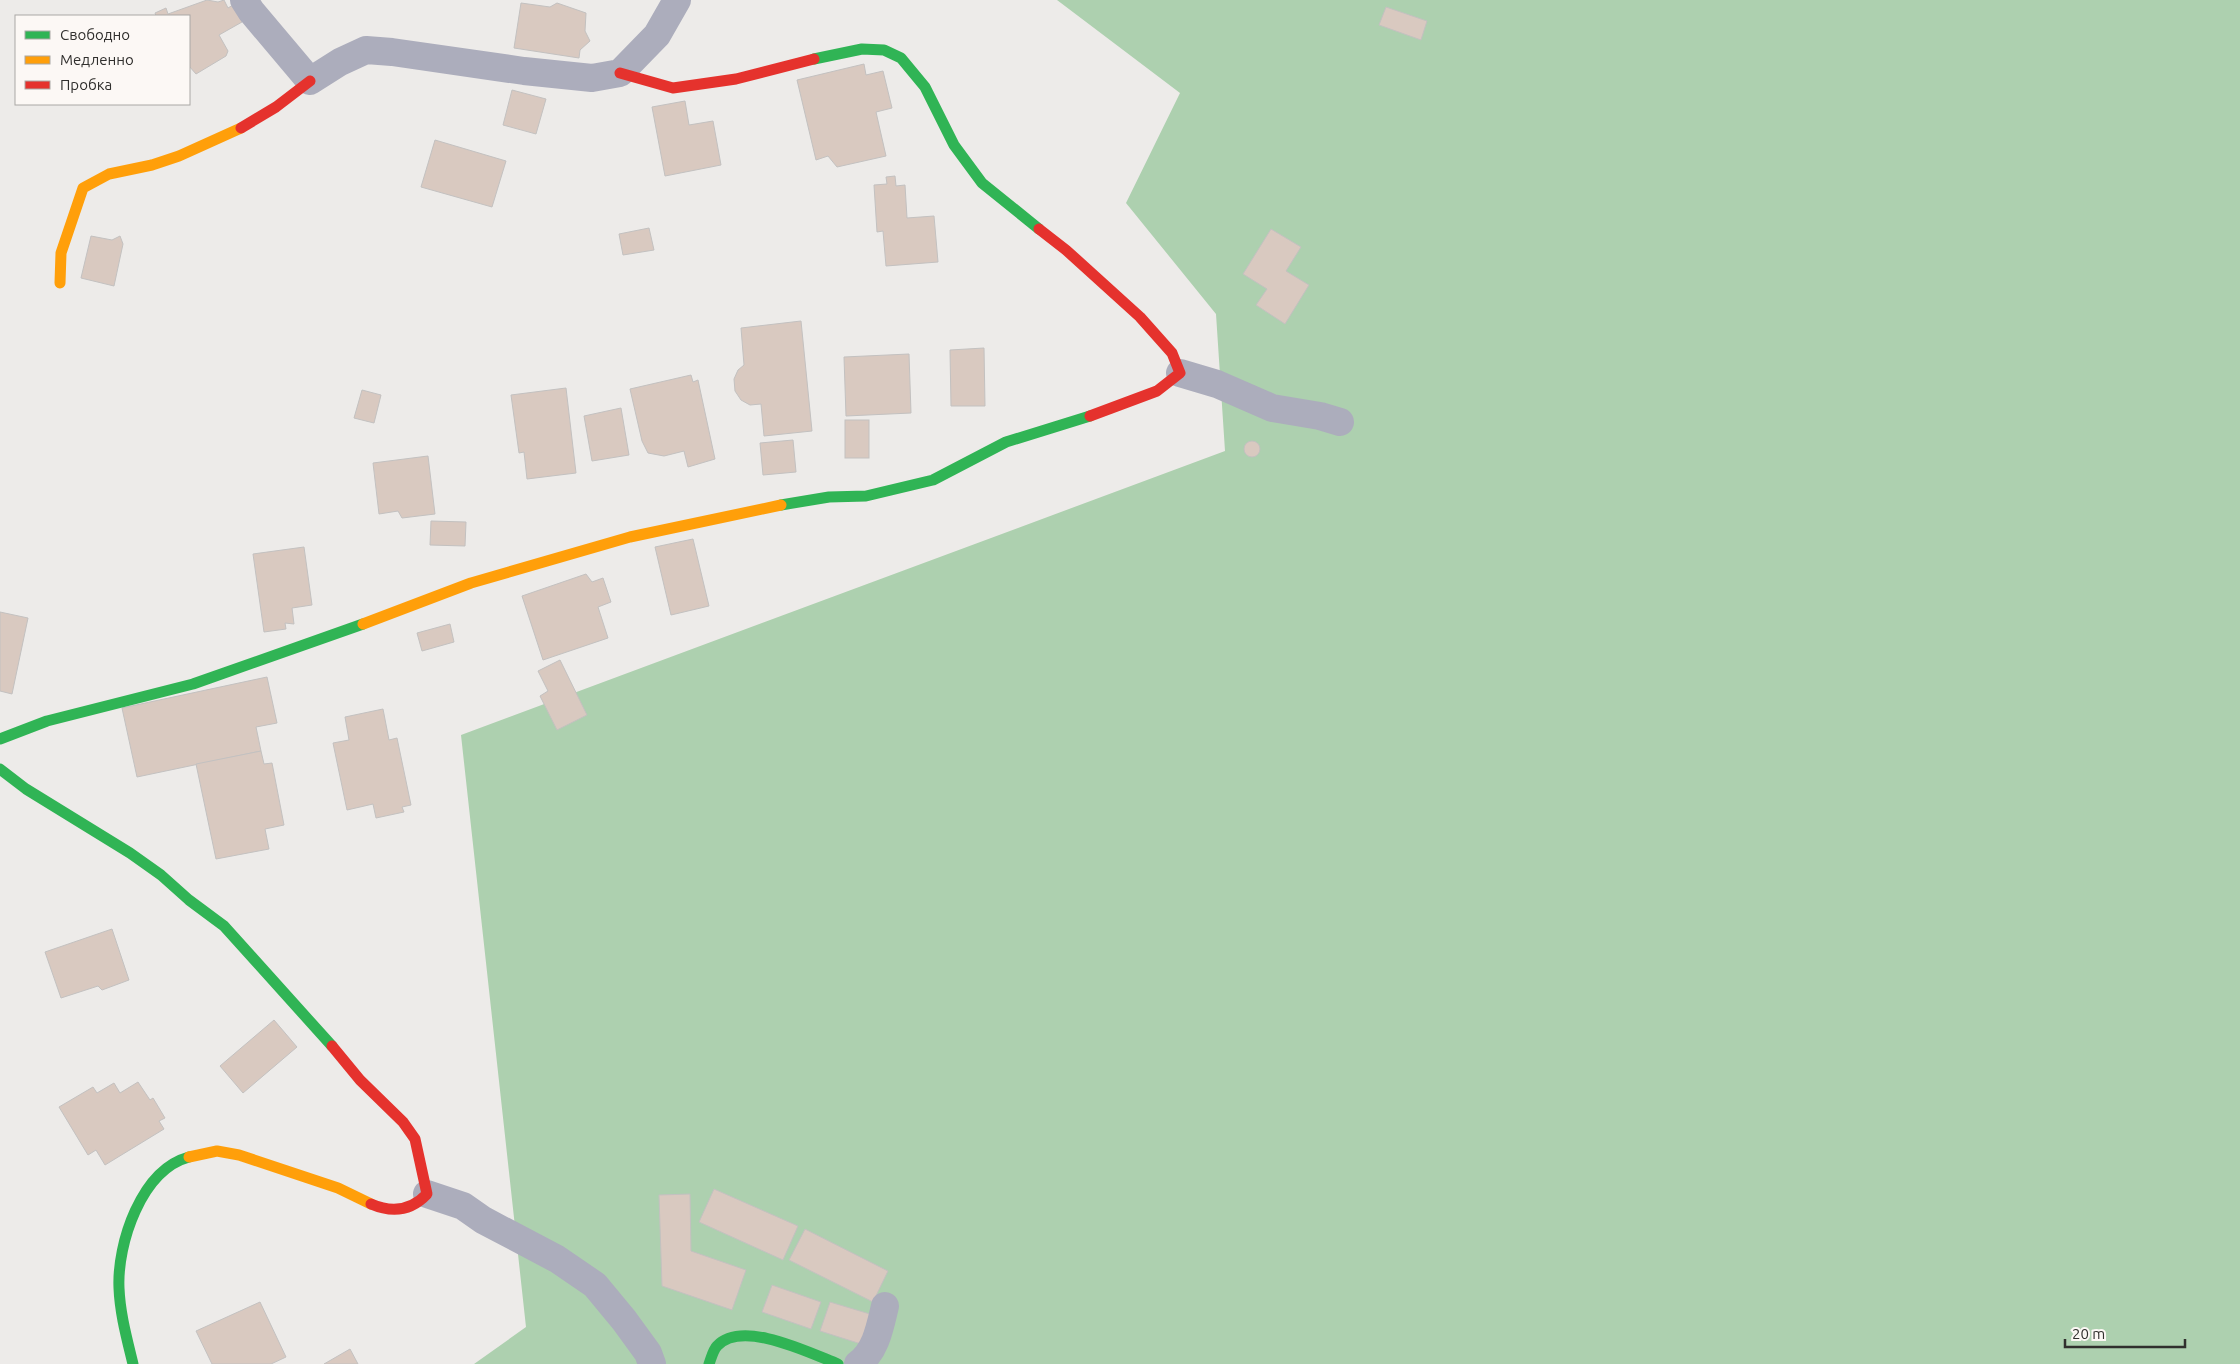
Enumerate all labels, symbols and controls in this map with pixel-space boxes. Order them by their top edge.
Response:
legend [15,15,190,105]
text: Свободно [60,26,130,43]
text: Медленно [60,51,134,68]
text: Пробка [60,76,112,93]
scale bar [2065,1316,2185,1348]
text: 20 m [2072,1325,2105,1342]

